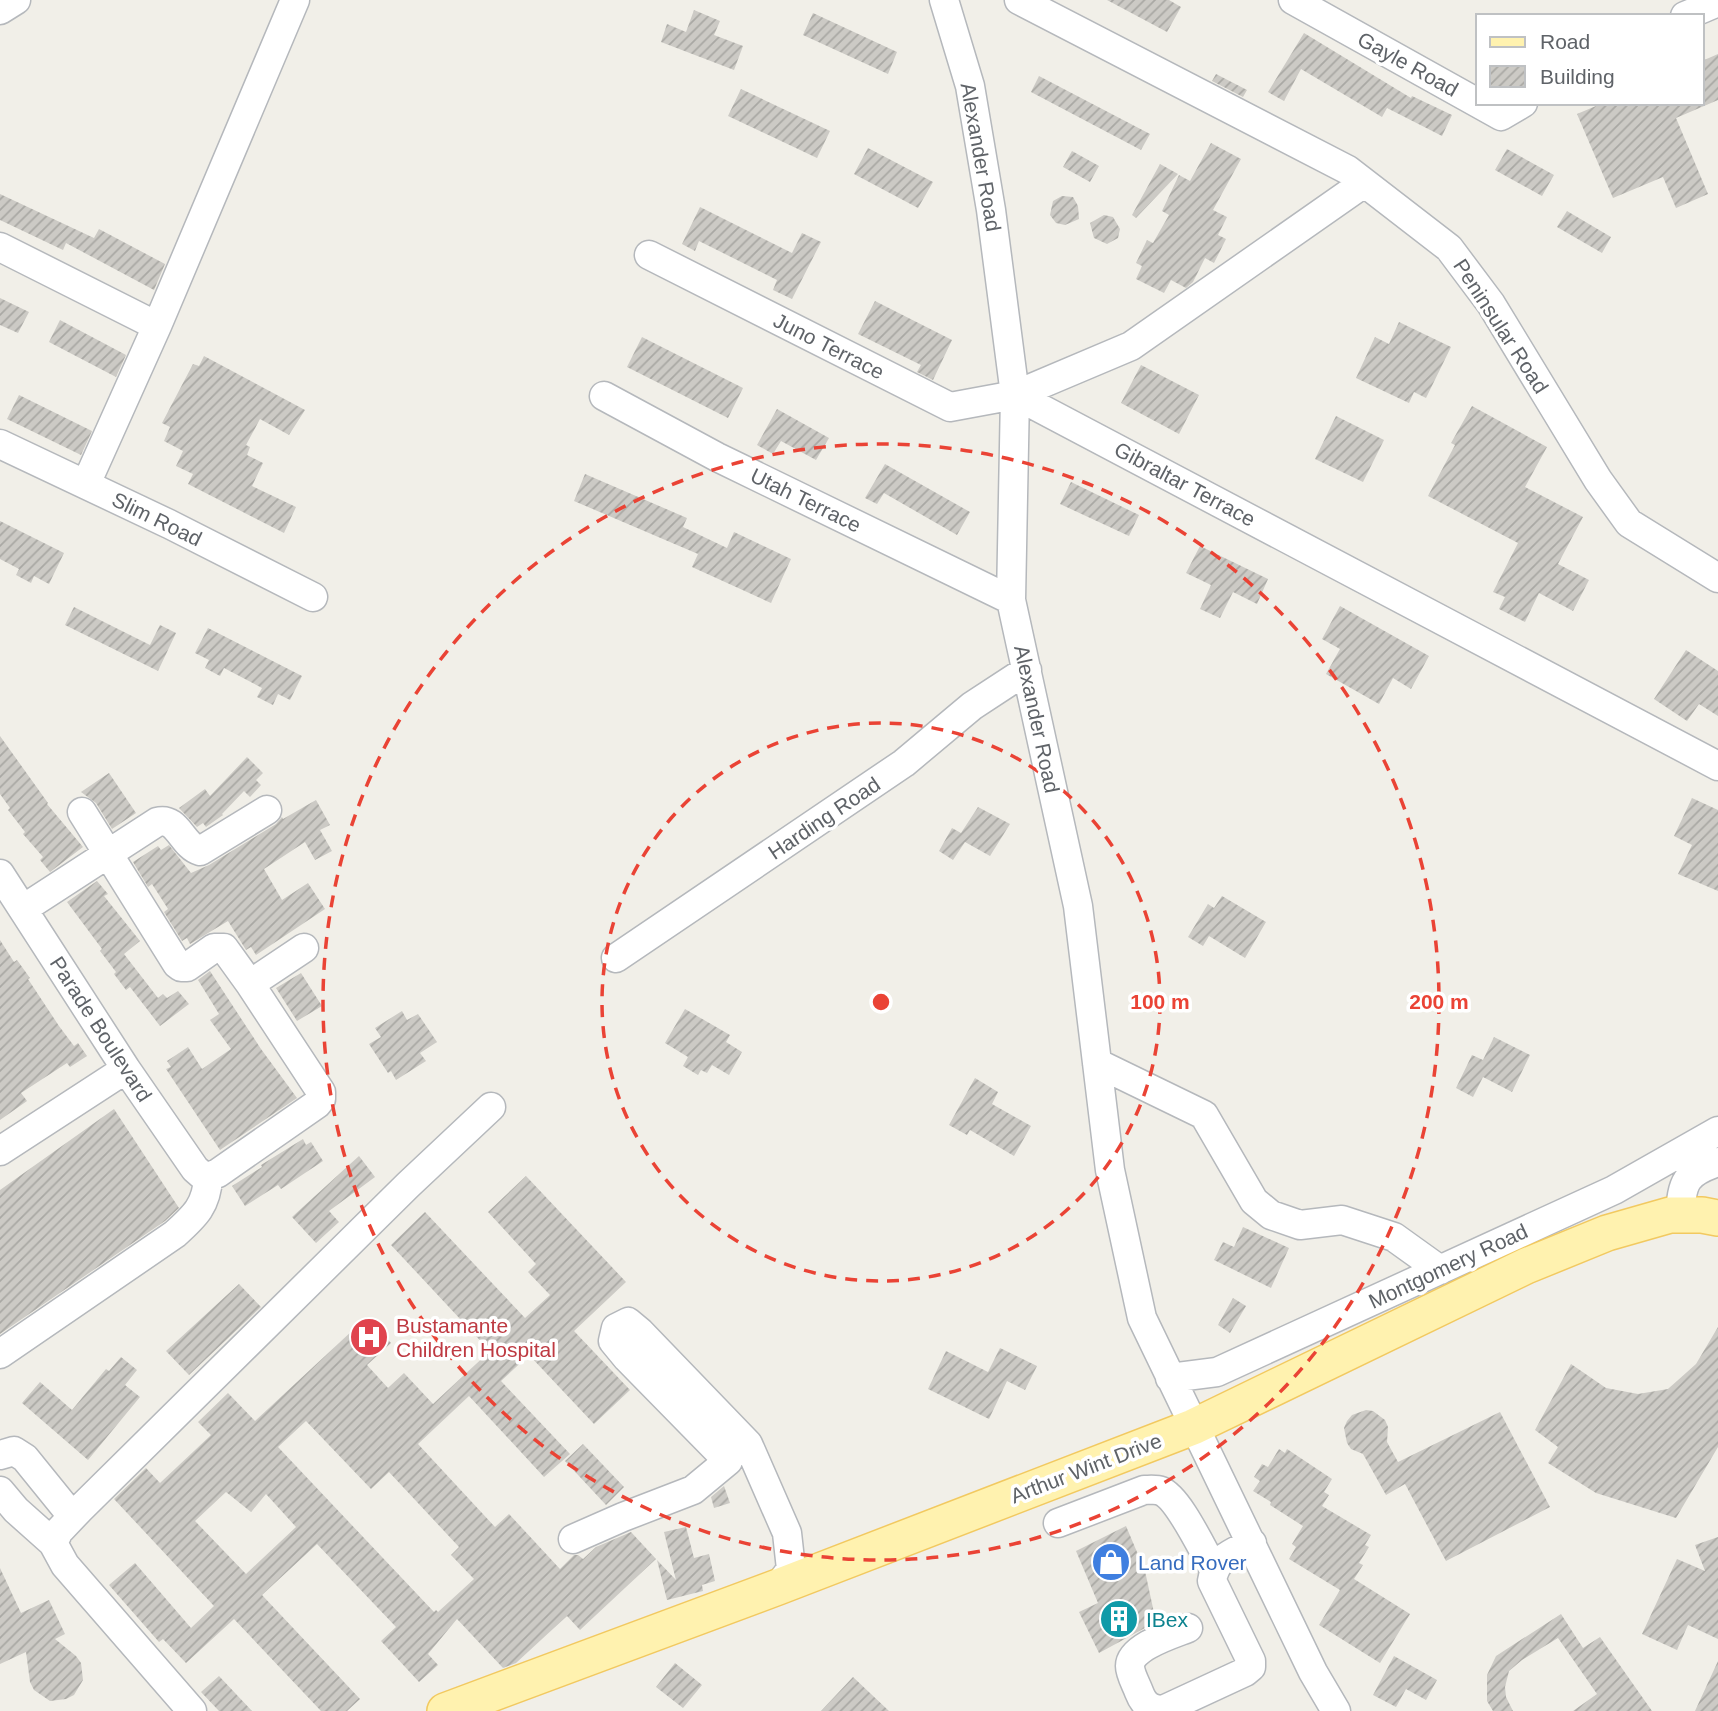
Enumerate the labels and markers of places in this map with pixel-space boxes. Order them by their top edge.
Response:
centre of rings [869,990,893,1014]
place label: Bustamante Children Hospital [396,1314,556,1361]
hospital icon: Bustamante Children Hospital [348,1316,390,1358]
shop icon: Land Rover [1090,1541,1132,1583]
place label: Land Rover [1138,1551,1247,1574]
building icon: IBex [1098,1598,1140,1640]
place label: IBex [1146,1608,1189,1631]

